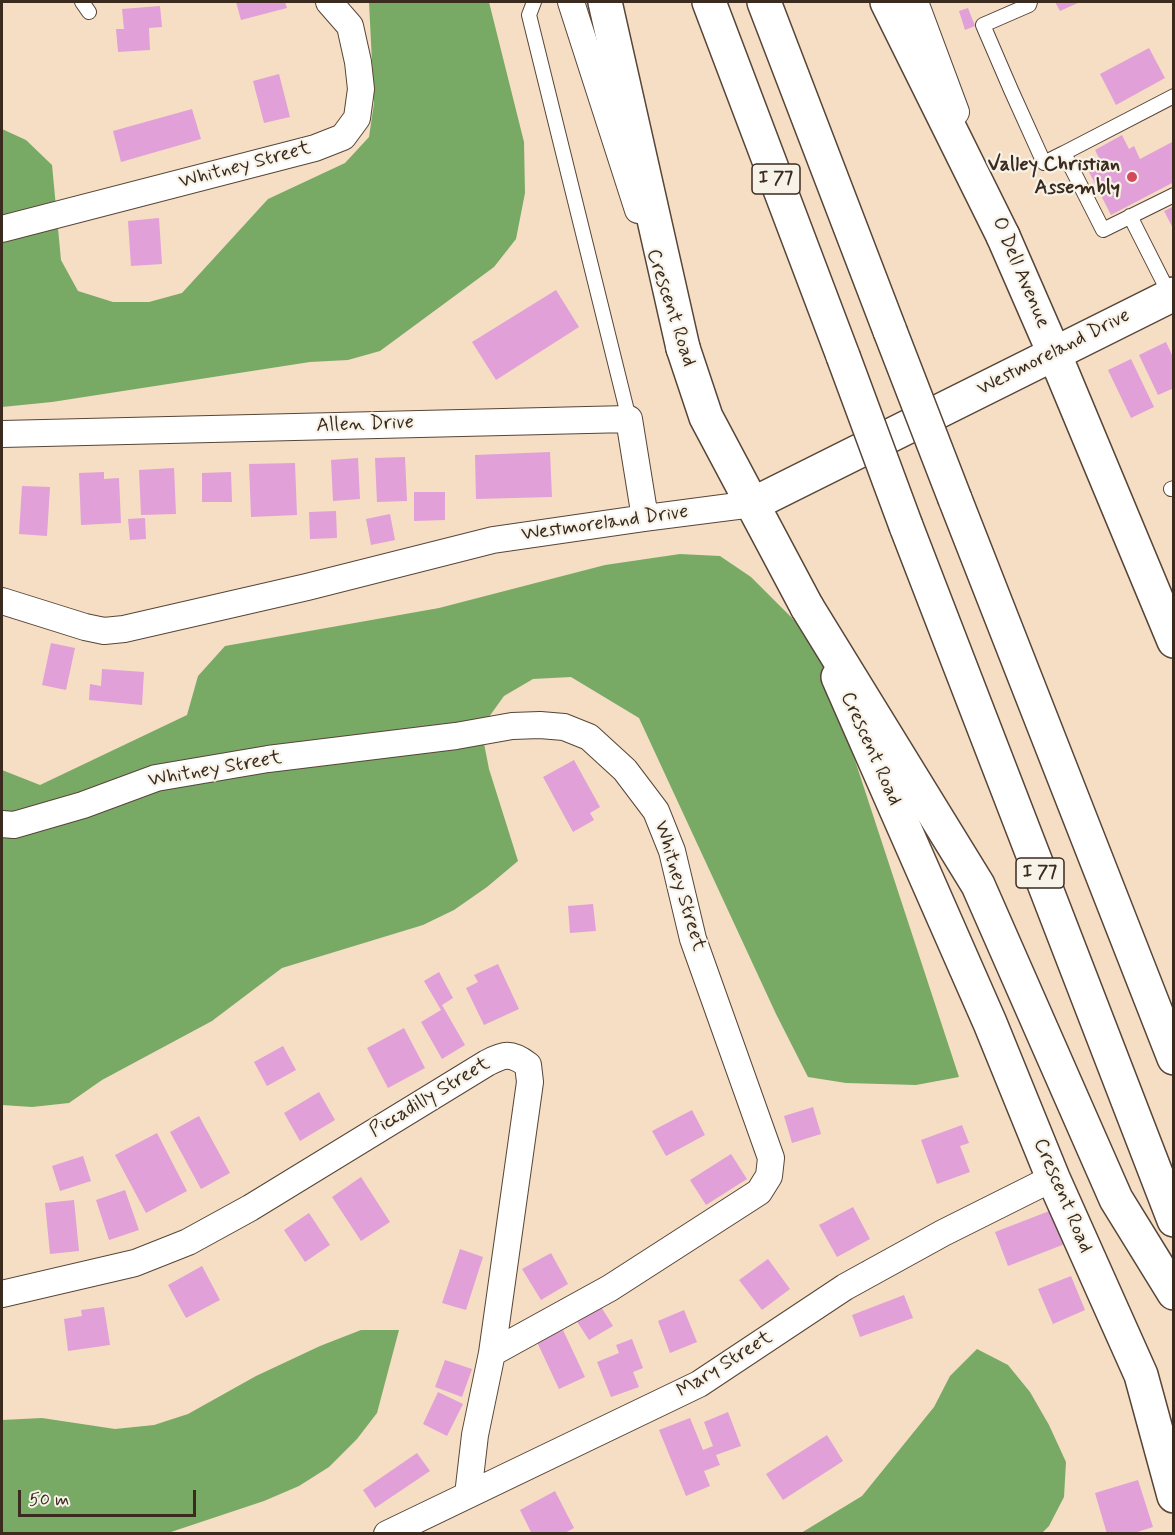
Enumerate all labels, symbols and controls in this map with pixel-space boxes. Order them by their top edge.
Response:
street label: Whitney Street [177,137,313,195]
place label: Valley Christian Assembly [988,154,1120,201]
road number: I 77 [752,164,800,194]
marker: Valley Christian Assembly [1125,170,1139,184]
street label: O Dell Avenue [986,214,1054,332]
street label: Crescent Road [640,246,700,370]
street label: Westmoreland Drive [974,304,1134,402]
street label: Allen Drive [316,411,414,439]
street label: Westmoreland Drive [520,500,690,548]
street label: Crescent Road [834,688,906,810]
street label: Whitney Street [146,746,284,794]
street label: Whitney Street [648,818,710,954]
road number: I 77 [1016,858,1064,888]
street label: Piccadilly Street [365,1053,495,1143]
street label: Crescent Road [1027,1135,1097,1257]
street label: Mary Street [673,1326,777,1404]
scale bar [21,1478,200,1516]
text: 50 m [29,1488,69,1512]

